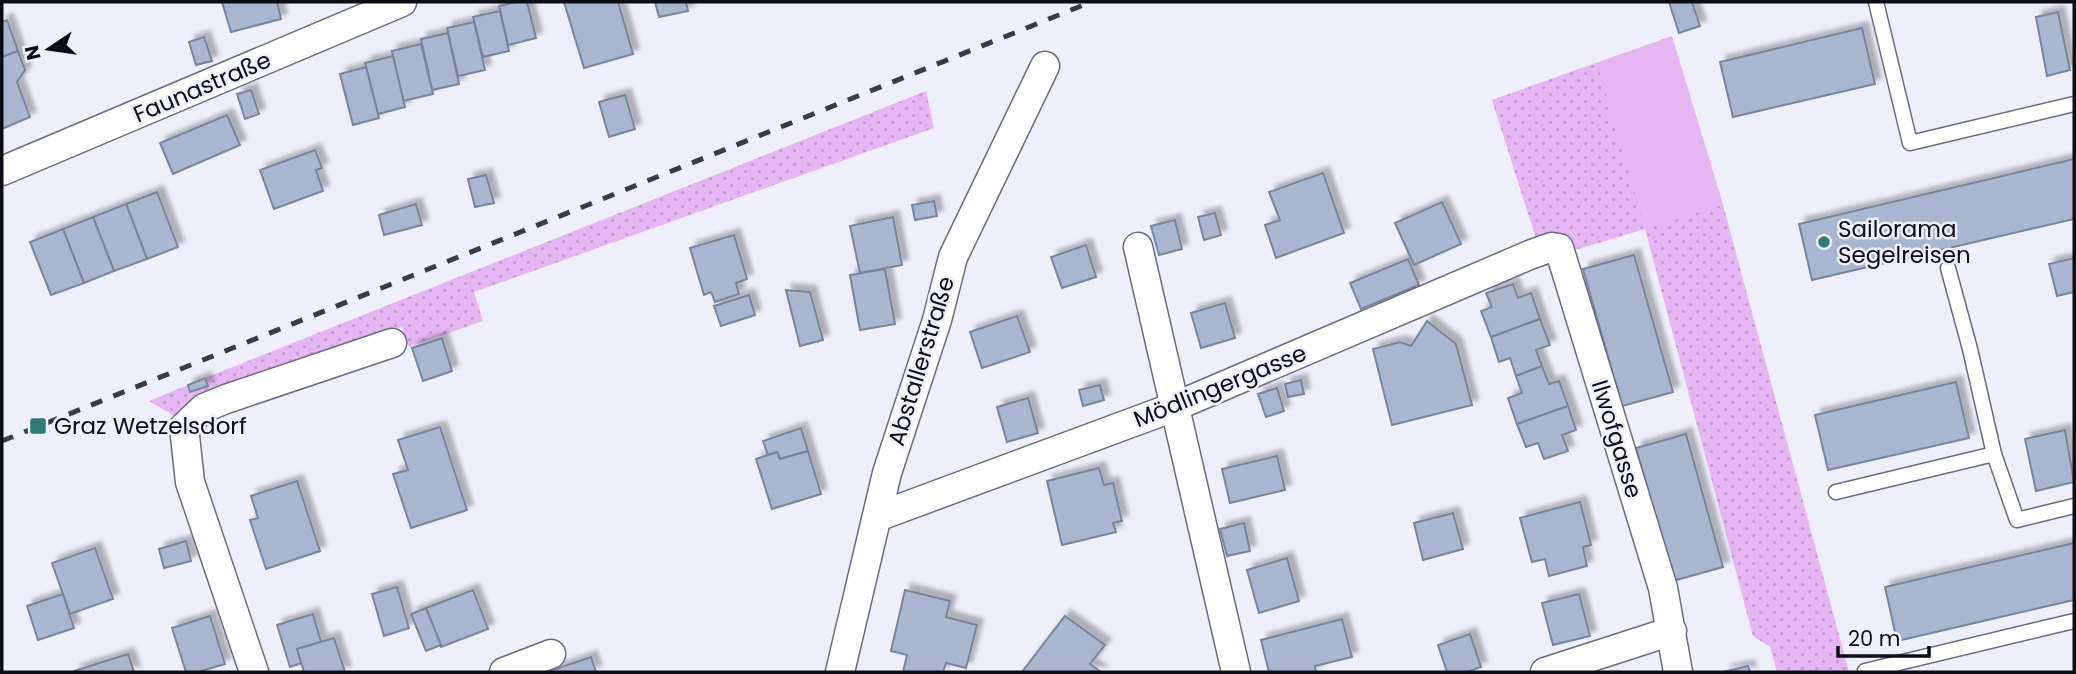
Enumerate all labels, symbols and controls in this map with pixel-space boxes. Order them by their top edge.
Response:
north arrow [14,14,84,84]
text: N [18,43,48,63]
street label: Faunastraße [128,44,276,130]
place label: Sailorama Segelreisen [1838,213,1971,271]
marker: Sailorama Segelreisen [1816,234,1832,250]
street label: Abstallerstraße [880,272,962,450]
street label: Mödlingergasse [1129,337,1311,435]
street label: Ilwofgasse [1584,376,1650,502]
place label: Graz Wetzelsdorf [54,410,247,442]
marker: Graz Wetzelsdorf [28,416,48,436]
scale bar [1838,614,1929,658]
text: 20 m [1848,624,1901,653]

